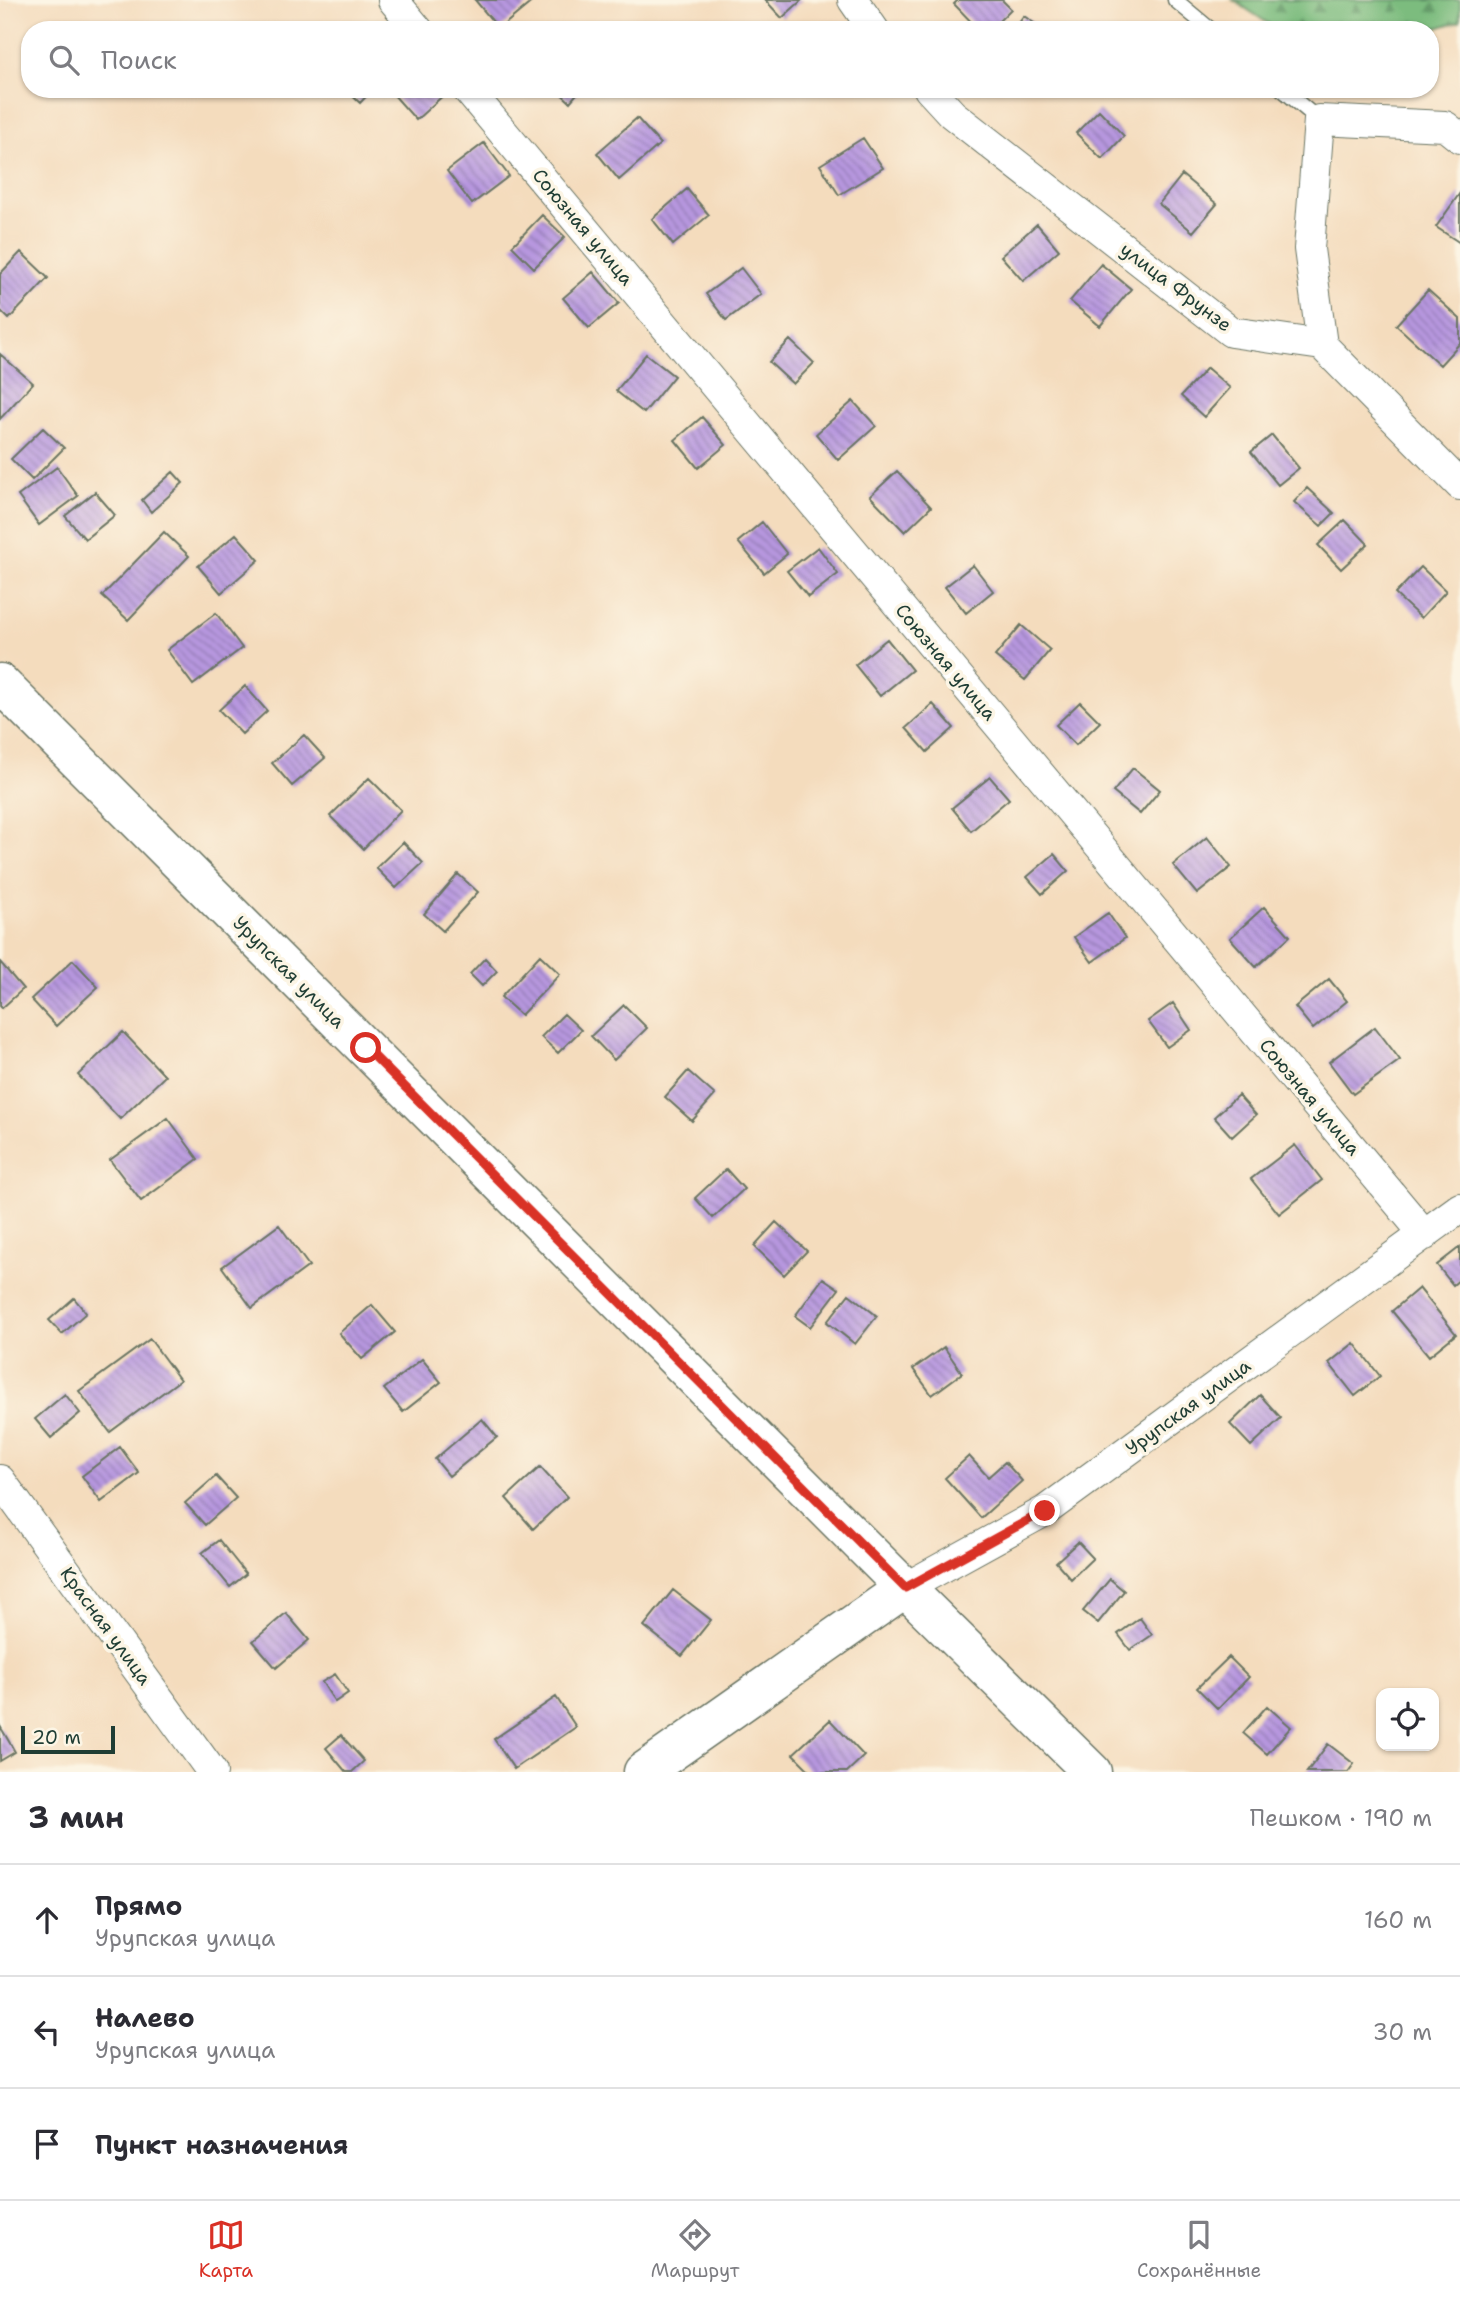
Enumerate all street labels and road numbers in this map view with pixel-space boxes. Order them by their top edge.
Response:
street label: Союзная улица [527,163,639,291]
street label: улица Фрунзе [1115,237,1237,337]
street label: Союзная улица [890,598,1002,726]
street label: Урупская улица [228,911,351,1034]
street label: Союзная улица [1254,1033,1366,1161]
street label: Урупская улица [1120,1353,1256,1461]
street label: Красная улица [55,1562,157,1690]

